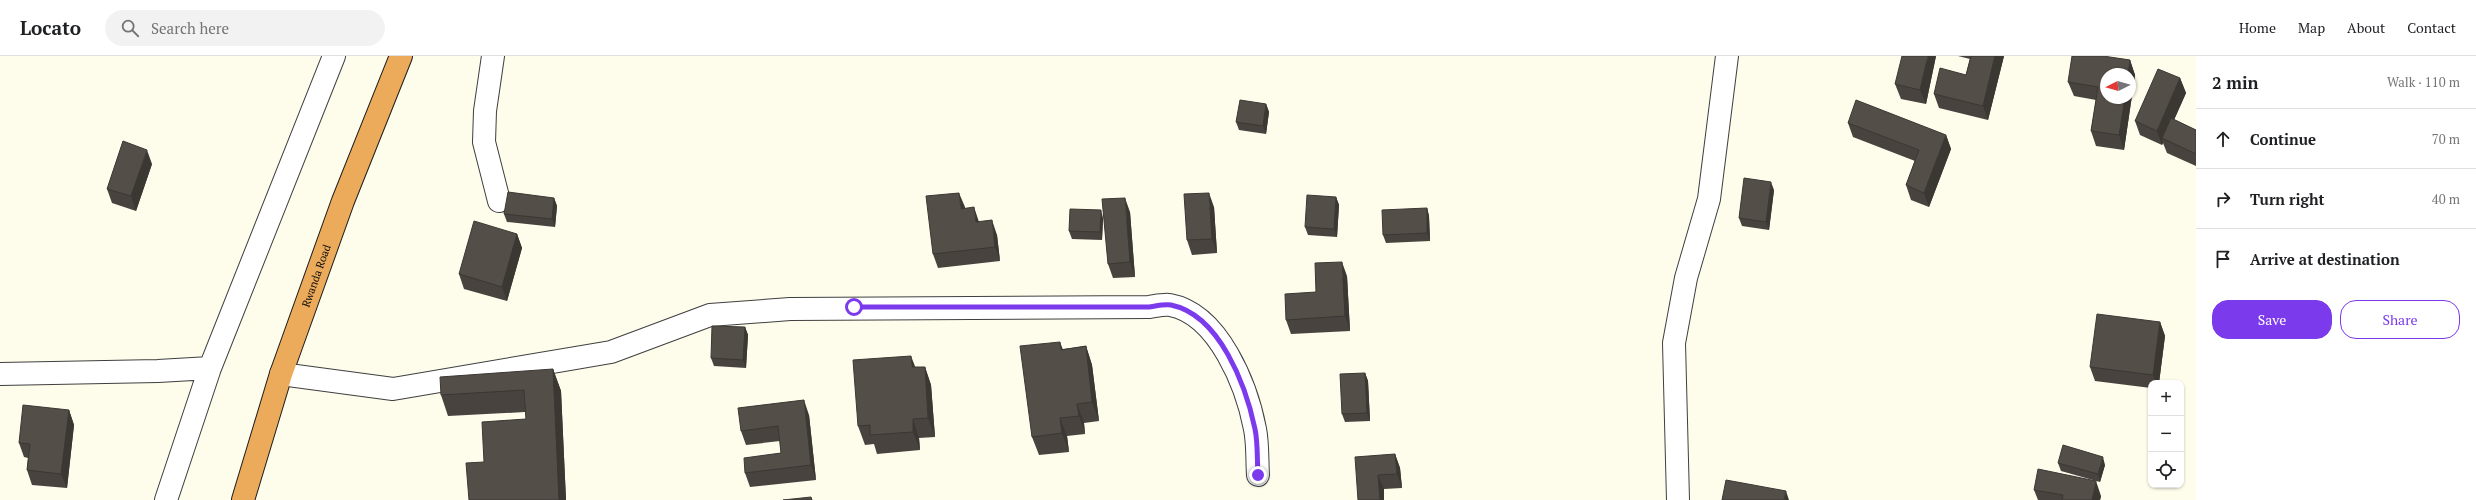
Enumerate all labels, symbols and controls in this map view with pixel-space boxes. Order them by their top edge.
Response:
search box [105,10,385,46]
text: Locato [20,15,81,40]
icon: search [119,17,141,39]
text: Search here [151,18,229,38]
text: Home [2239,18,2276,37]
text: Map [2298,18,2325,37]
text: About [2347,18,2385,37]
text: Contact [2407,18,2456,37]
north arrow [2100,68,2136,104]
text: 2 min [2212,71,2259,94]
text: Walk · 110 m [2387,73,2460,91]
icon: ahead [2212,128,2234,150]
text: Continue [2250,129,2316,149]
text: 70 m [2432,130,2460,148]
icon: right [2212,188,2234,210]
text: Turn right [2250,189,2325,209]
text: 40 m [2432,190,2460,208]
street label: Rwanda Road [299,242,334,309]
icon: arrive [2212,248,2234,270]
text: Arrive at destination [2250,249,2400,269]
route start [845,298,863,316]
button: Save [2212,300,2332,339]
button: Share [2340,300,2460,339]
map controls [2148,380,2184,488]
button: + [2148,380,2184,416]
button: − [2148,416,2184,452]
button: locate [2148,452,2184,488]
route end [1249,466,1267,484]

